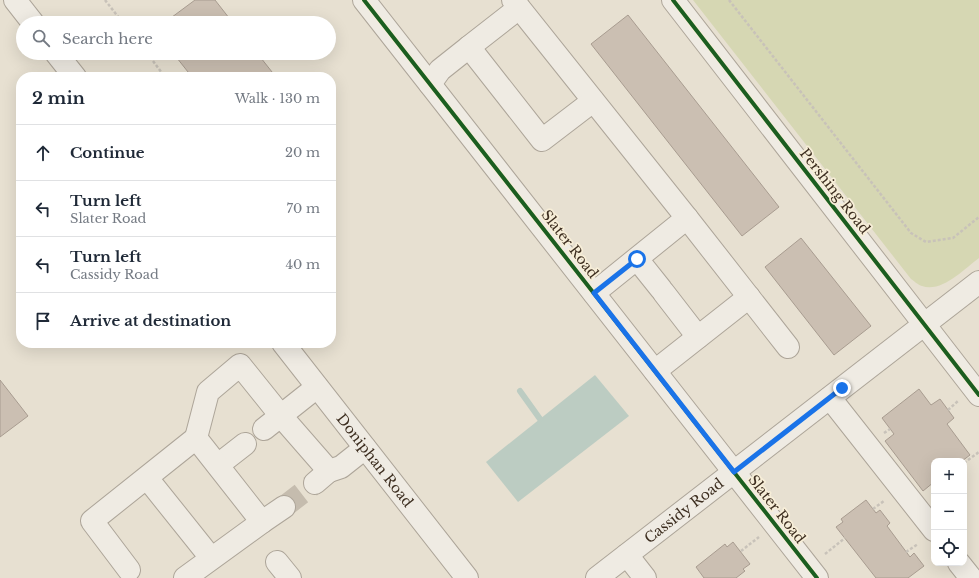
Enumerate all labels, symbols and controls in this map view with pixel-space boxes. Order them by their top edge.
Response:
search box [16,16,336,60]
icon: search [30,27,52,49]
text: Search here [62,29,153,48]
text: 2 min [32,88,85,109]
text: Walk · 130 m [235,90,320,107]
icon: ahead [32,142,54,164]
text: Continue [70,143,145,162]
text: 20 m [285,144,320,161]
street label: Pershing Road [796,145,874,238]
text: Turn left [70,191,141,210]
icon: left [32,198,54,220]
text: 70 m [287,200,320,217]
street label: Slater Road [538,206,603,282]
text: Slater Road [70,210,146,227]
text: Turn left [70,247,141,266]
route start [628,250,646,268]
icon: left [32,254,54,276]
text: 40 m [285,256,320,273]
text: Cassidy Road [70,266,159,283]
icon: arrive [32,310,54,332]
text: Arrive at destination [70,311,231,330]
route end [833,379,851,397]
street label: Doniphan Road [333,410,417,511]
map controls [931,458,967,566]
button: + [931,458,967,494]
street label: Slater Road [745,471,810,547]
street label: Cassidy Road [641,474,728,547]
button: − [931,494,967,530]
button: locate [931,530,967,566]

